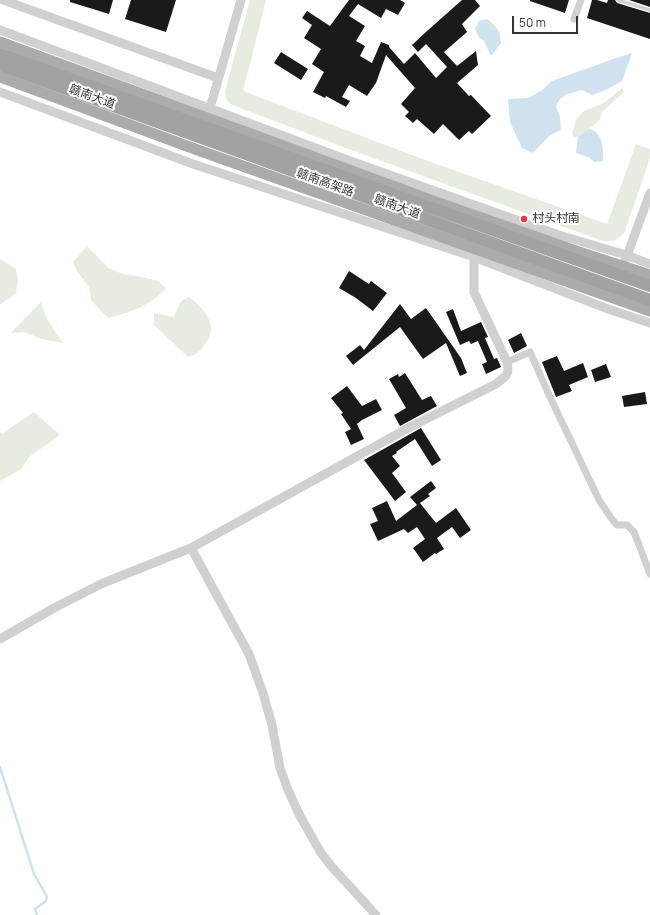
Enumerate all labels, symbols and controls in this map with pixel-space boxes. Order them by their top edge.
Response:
scale bar [514,8,580,34]
text: 50 m [519,14,546,31]
street label: 赣南大道 [67,82,117,112]
street label: 赣南高架路 [294,166,356,200]
street label: 赣南大道 [372,192,422,222]
place label: 村头村南 [532,212,580,226]
marker: 村头村南 [519,214,529,224]

